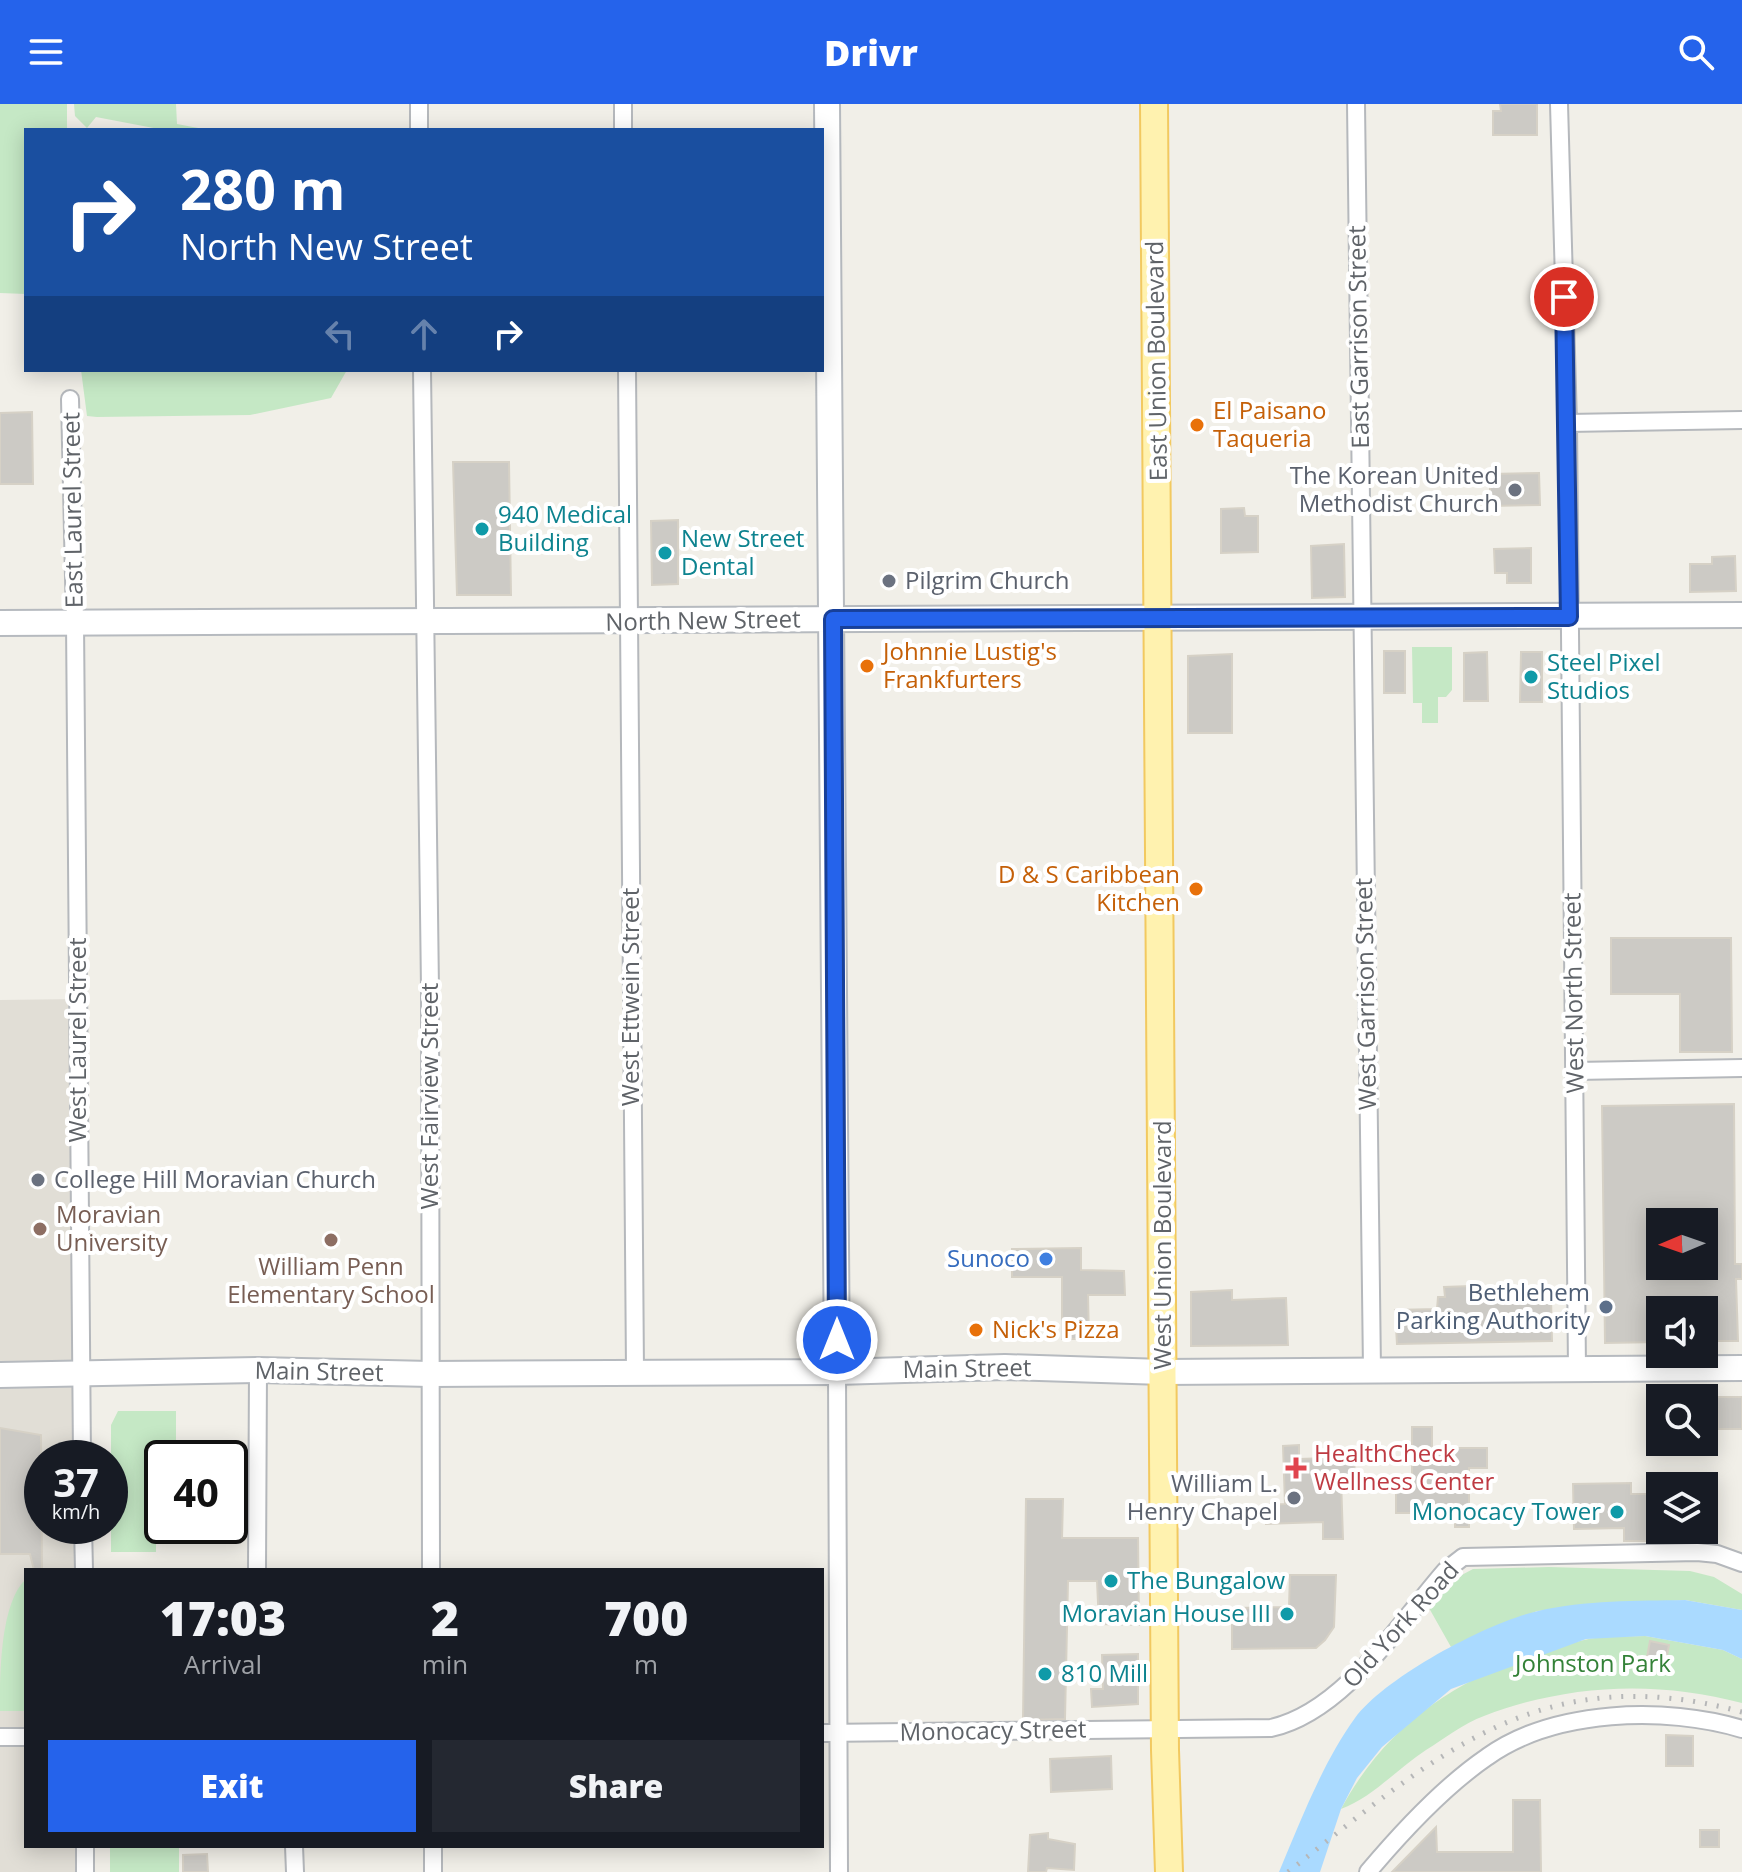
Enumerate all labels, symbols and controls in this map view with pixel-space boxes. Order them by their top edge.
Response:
text: Drivr [824,28,918,77]
icon: menu [24,30,68,74]
icon: search [1674,30,1718,74]
text: 280 m [180,150,346,226]
icon: right [48,160,152,264]
text: North New Street [180,222,473,271]
street label: East Garrison Street [1339,225,1376,449]
street label: East Union Boulevard [1137,240,1174,482]
pin [1530,263,1598,331]
icon: arrive [1542,275,1586,319]
icon: left [318,312,362,356]
icon: ahead [402,312,446,356]
icon: right [486,312,530,356]
place label: El Paisano Taqueria [1213,393,1326,454]
street label: East Laurel Street [53,412,90,608]
marker: El Paisano Taqueria [1188,416,1206,434]
place label: The Korean United Methodist Church [1290,458,1499,519]
marker: The Korean United Methodist Church [1506,481,1524,499]
place label: 940 Medical Building [498,497,632,558]
marker: 940 Medical Building [473,520,491,538]
place label: New Street Dental [681,521,804,582]
marker: New Street Dental [656,544,674,562]
place label: Pilgrim Church [905,563,1069,596]
marker: Pilgrim Church [880,572,898,590]
street label: North New Street [605,601,801,638]
place label: Johnnie Lustig's Frankfurters [881,634,1057,695]
place label: Steel Pixel Studios [1547,645,1661,706]
marker: Johnnie Lustig's Frankfurters [858,657,876,675]
marker: Steel Pixel Studios [1522,668,1540,686]
place label: D & S Caribbean Kitchen [998,857,1180,918]
street label: West Garrison Street [1346,878,1383,1110]
marker: D & S Caribbean Kitchen [1187,880,1205,898]
street label: West Ettwein Street [613,888,646,1106]
street label: West North Street [1554,892,1591,1094]
street label: West Laurel Street [60,937,93,1143]
street label: West Fairview Street [412,983,445,1209]
street label: West Union Boulevard [1145,1120,1178,1370]
place label: College Hill Moravian Church [54,1162,376,1195]
marker: College Hill Moravian Church [29,1171,47,1189]
place label: Moravian University [56,1197,169,1258]
north arrow [1646,1208,1718,1280]
map controls [1646,1208,1718,1544]
marker: Moravian University [31,1220,49,1238]
marker: William Penn Elementary School [322,1231,340,1249]
place label: Sunoco [947,1241,1030,1274]
place label: William Penn Elementary School [227,1249,435,1310]
marker: Sunoco [1037,1250,1055,1268]
place label: Bethlehem Parking Authority [1396,1275,1591,1336]
button: sound [1646,1296,1718,1368]
position arrow [795,1298,879,1382]
marker: Bethlehem Parking Authority [1597,1298,1615,1316]
place label: Nick's Pizza [992,1312,1120,1345]
marker: Nick's Pizza [967,1321,985,1339]
street label: Main Street [902,1350,1032,1385]
street label: Main Street [254,1353,384,1388]
button: search [1646,1384,1718,1456]
place label: HealthCheck Wellness Center [1314,1436,1494,1497]
speed limit sign: 40 [144,1440,248,1544]
text: 37 [53,1454,99,1509]
marker: HealthCheck Wellness Center [1285,1457,1307,1479]
place label: William L. Henry Chapel [1127,1466,1278,1527]
button: layers [1646,1472,1718,1544]
marker: William L. Henry Chapel [1285,1489,1303,1507]
place label: Monocacy Tower [1412,1494,1601,1527]
text: km/h [52,1498,100,1525]
marker: Monocacy Tower [1608,1503,1626,1521]
street label: Old York Road [1334,1554,1465,1694]
place label: The Bungalow [1127,1563,1285,1596]
marker: The Bungalow [1102,1572,1120,1590]
text: 17:03 [160,1585,286,1650]
text: 2 [431,1585,459,1650]
text: 700 [604,1585,688,1650]
place label: Moravian House III [1061,1596,1271,1629]
marker: Moravian House III [1278,1605,1296,1623]
text: Arrival [184,1646,262,1682]
text: min [422,1646,468,1682]
text: m [634,1646,658,1682]
park label: Johnston Park [1513,1646,1671,1679]
place label: 810 Mill [1061,1656,1148,1689]
marker: 810 Mill [1036,1665,1054,1683]
street label: Monocacy Street [899,1711,1087,1748]
button: Exit [48,1740,416,1832]
button: Share [432,1740,800,1832]

